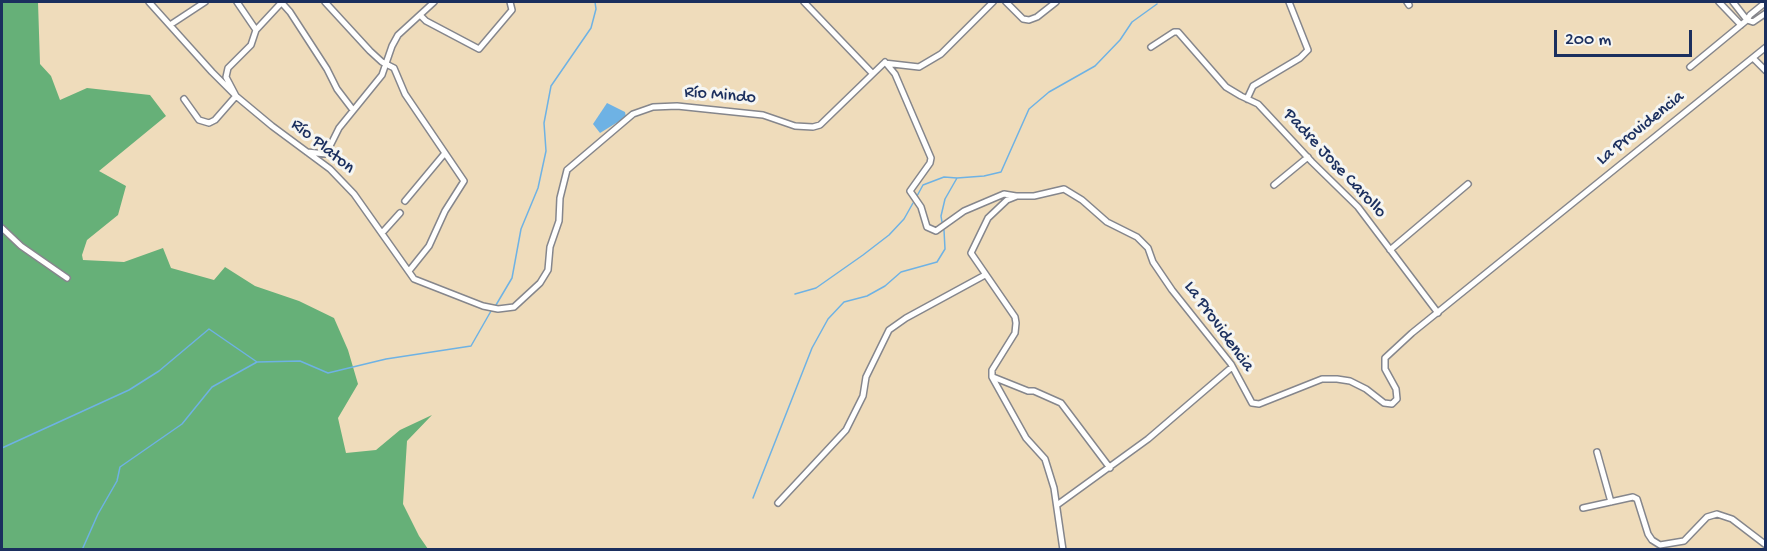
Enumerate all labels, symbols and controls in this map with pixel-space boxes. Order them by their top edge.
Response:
scale bar [1557,18,1695,56]
text: 200 m [1565,30,1611,51]
street label: Río Mindo [683,82,757,110]
street label: La Providencia [1593,87,1689,171]
street label: Padre Jose Carollo [1278,105,1390,223]
street label: Río Platon [286,115,358,179]
street label: La Providencia [1178,277,1258,377]

